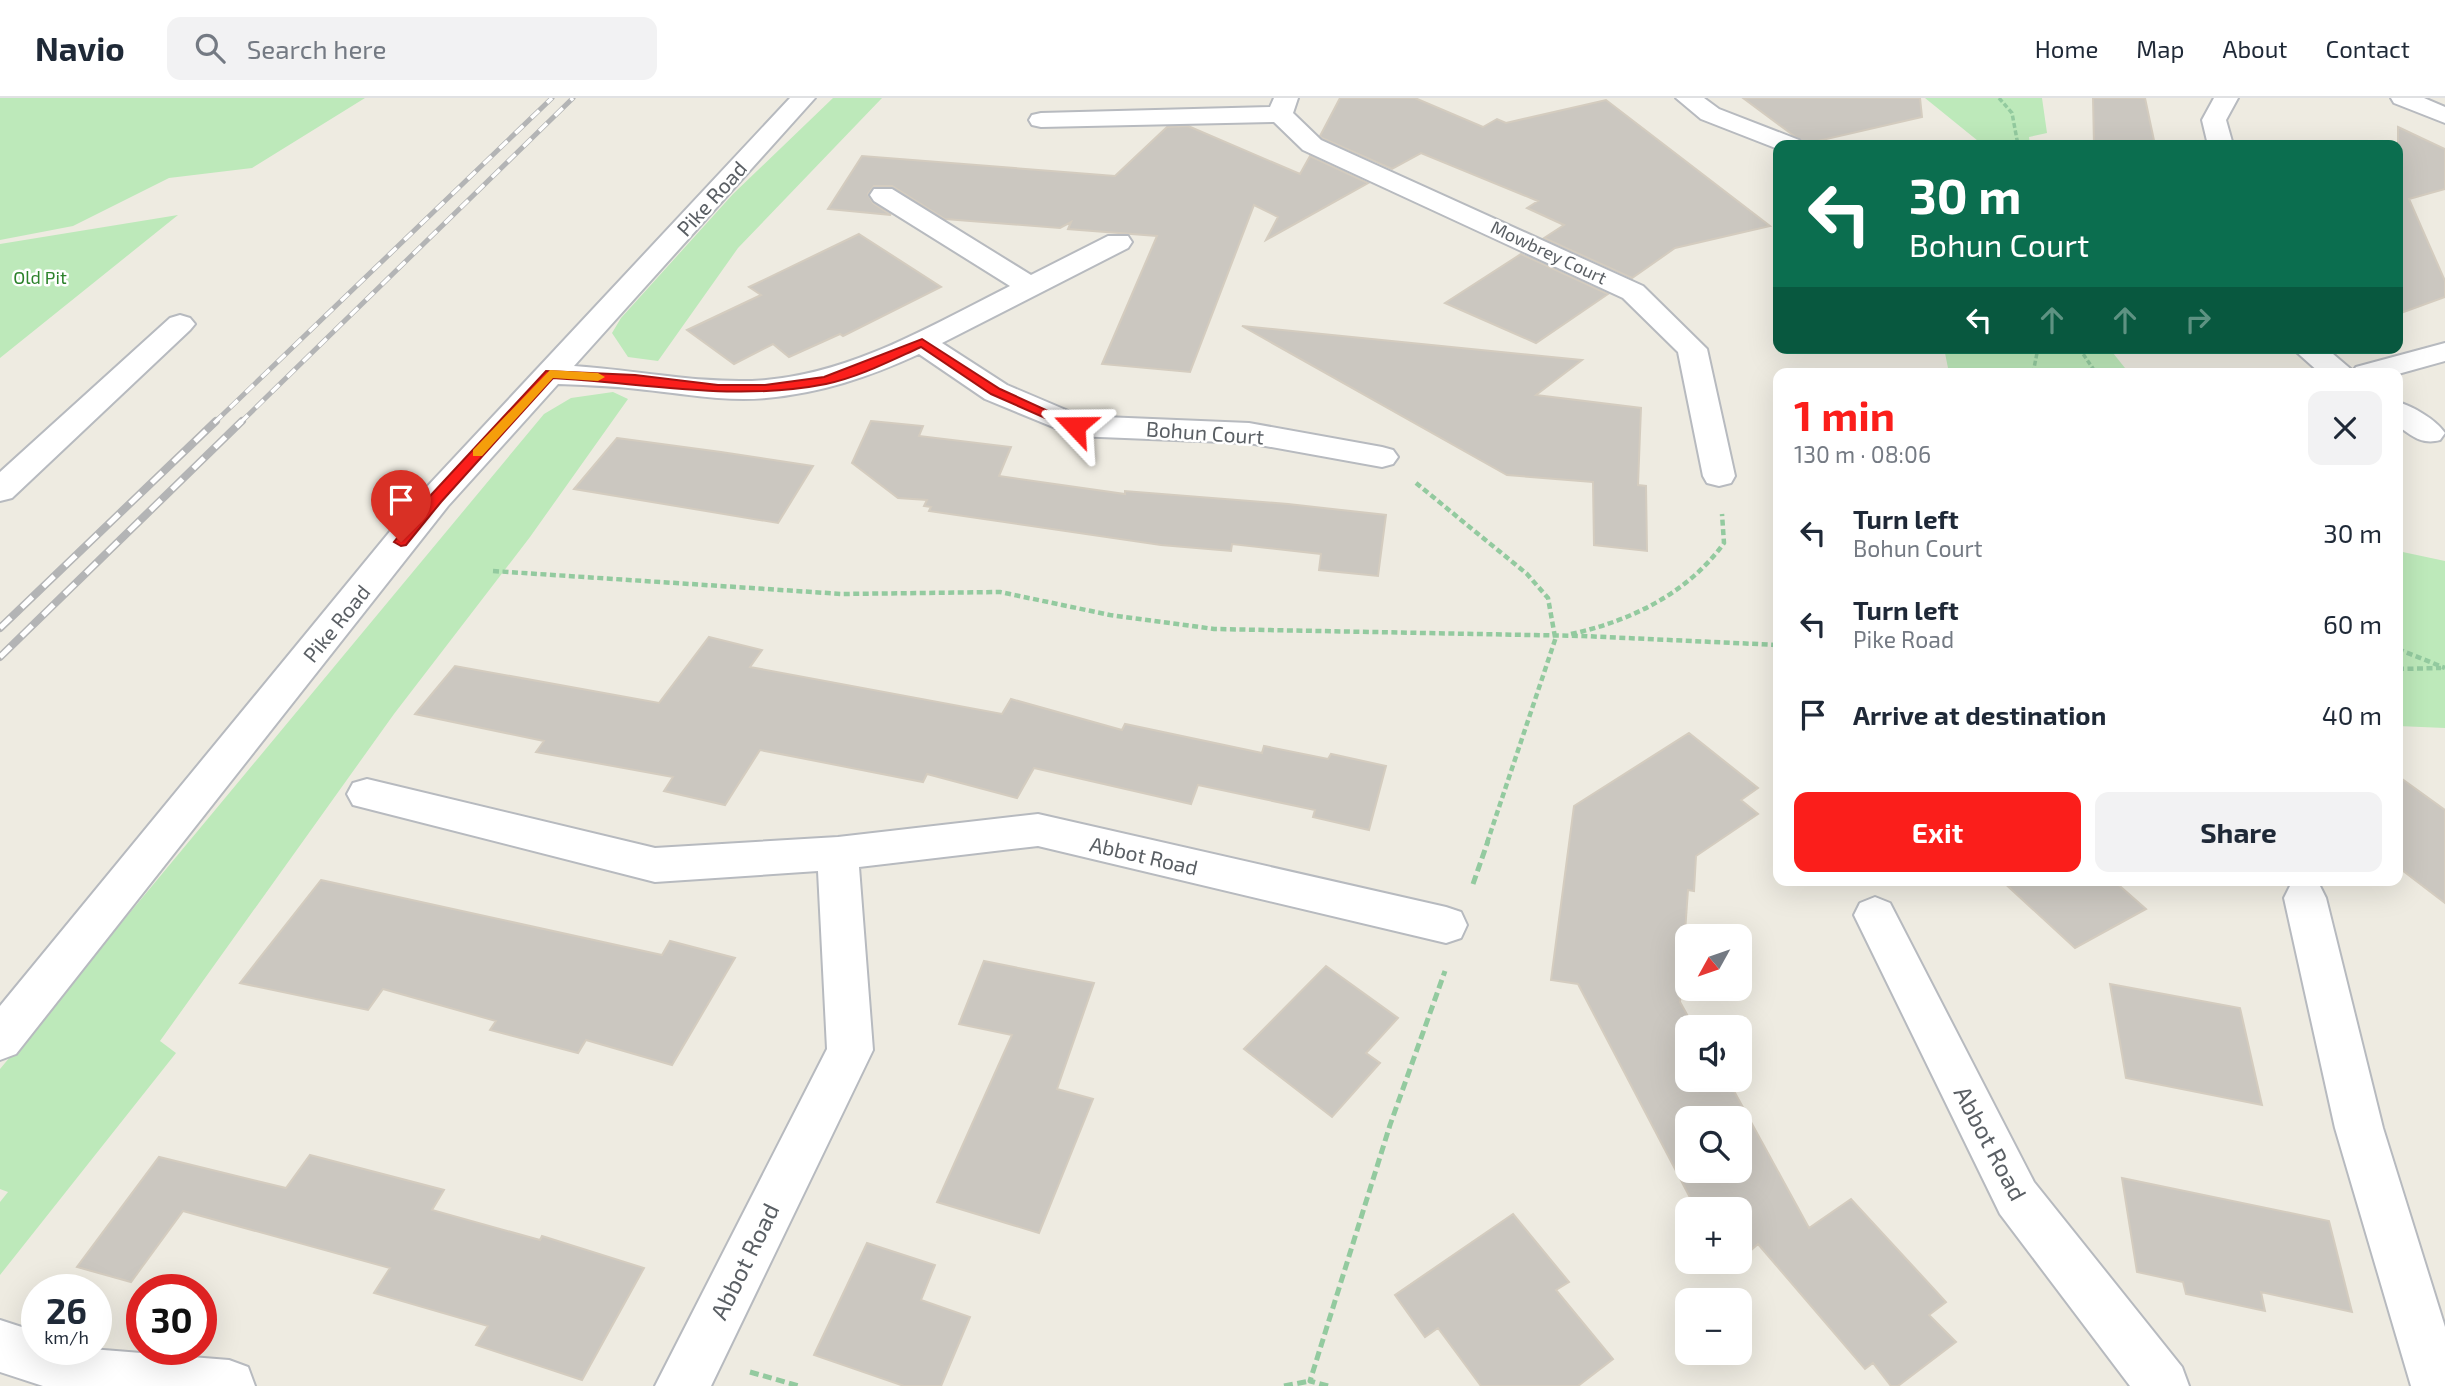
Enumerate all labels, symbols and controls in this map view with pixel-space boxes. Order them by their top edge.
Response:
search box [167,17,657,80]
text: Navio [35,28,125,68]
icon: search [191,29,229,67]
text: Search here [247,33,386,64]
text: Home [2035,34,2098,63]
text: Map [2136,34,2184,63]
text: About [2222,34,2288,63]
text: Contact [2326,34,2410,63]
street label: Pike Road [671,155,751,241]
text: 30 m [1909,165,2021,224]
icon: left [1794,168,1885,259]
street label: Mowbrey Court [1487,215,1611,289]
text: Bohun Court [1909,225,2089,263]
park label: Old Pit [13,266,67,288]
icon: left [1960,301,1998,339]
icon: ahead [2033,301,2071,339]
icon: ahead [2106,301,2144,339]
icon: right [2179,301,2217,339]
position arrow [1038,389,1112,463]
text: 1 min [1794,389,1895,439]
button: close [2308,391,2382,465]
street label: Bohun Court [1145,415,1265,449]
text: 130 m · 08:06 [1794,440,1931,468]
pin [371,470,431,542]
icon: arrive [382,481,420,519]
text: Turn left [1853,503,1959,534]
icon: left [1794,514,1832,552]
text: 30 m [2323,517,2382,548]
text: Bohun Court [1853,534,1983,562]
street label: Pike Road [297,579,375,667]
text: Turn left [1853,594,1959,625]
icon: left [1794,605,1832,643]
text: 60 m [2323,608,2382,639]
text: Pike Road [1853,625,1954,653]
icon: arrive [1794,696,1832,734]
text: Arrive at destination [1853,699,2106,730]
text: 40 m [2322,699,2382,730]
button: Exit [1794,792,2081,872]
button: Share [2095,792,2382,872]
street label: Abbot Road [1088,830,1200,880]
north arrow [1675,924,1752,1001]
map controls [1675,924,1752,1365]
button: sound [1675,1015,1752,1092]
street label: Abbot Road [1949,1081,2033,1205]
button: search [1675,1106,1752,1183]
button: + [1675,1197,1752,1274]
street label: Abbot Road [703,1198,785,1324]
speed limit sign: 30 [126,1274,217,1365]
button: − [1675,1288,1752,1365]
text: 26 [46,1289,87,1331]
text: km/h [44,1326,89,1348]

